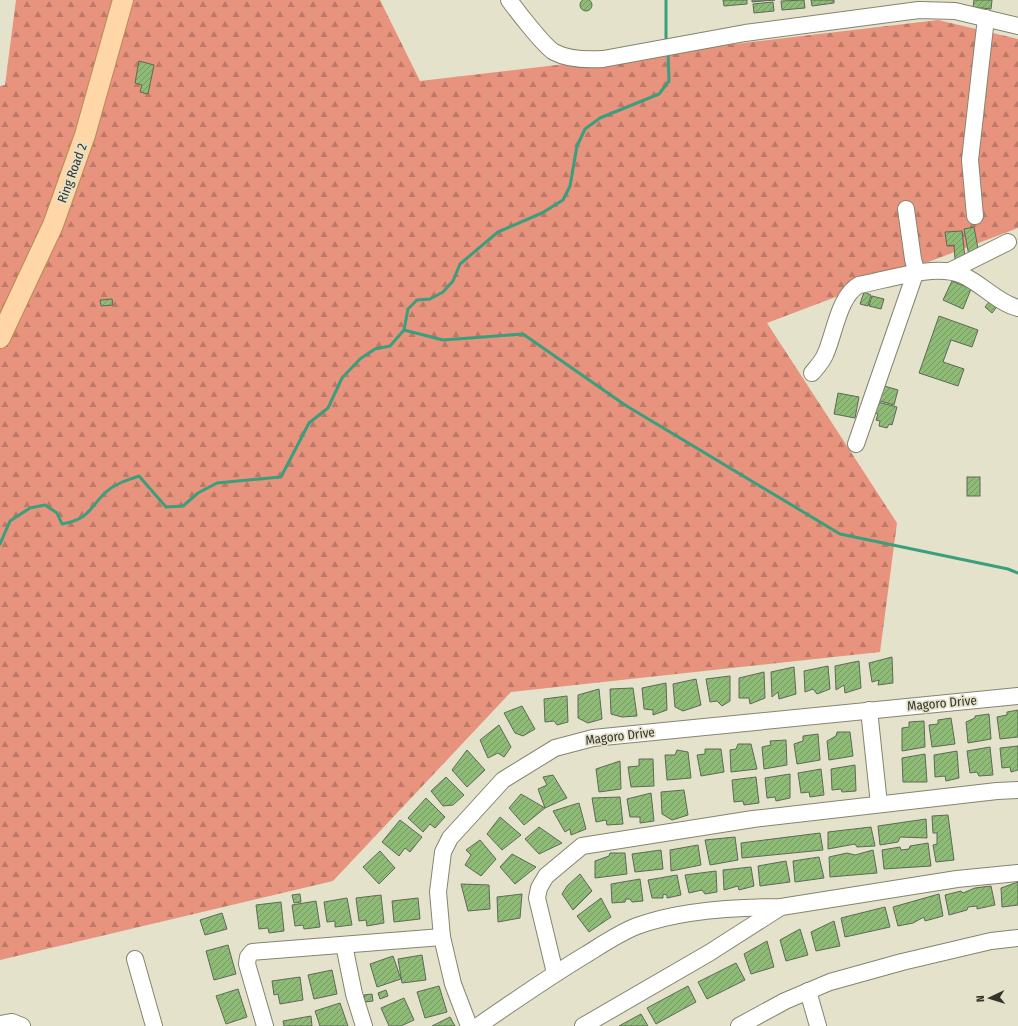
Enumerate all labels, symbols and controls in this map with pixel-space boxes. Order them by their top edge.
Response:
street label: Ring Road 2 [54,141,90,205]
street label: Magoro Drive [907,692,977,714]
street label: Magoro Drive [584,724,656,748]
north arrow [970,978,1010,1018]
text: N [974,995,987,1002]

